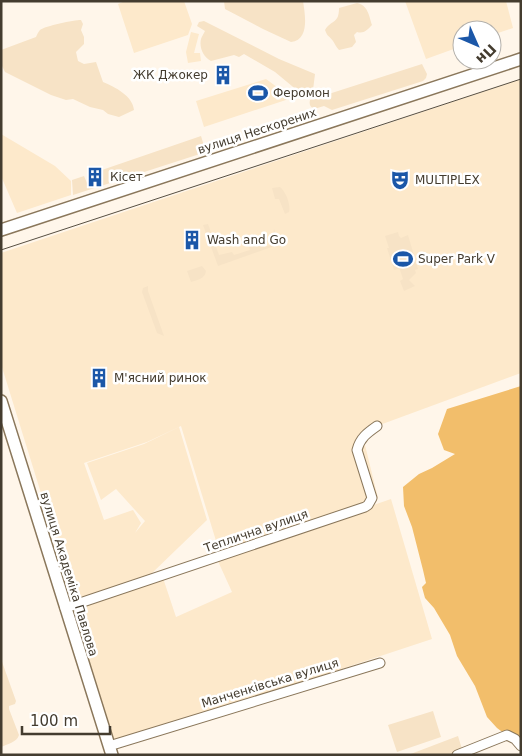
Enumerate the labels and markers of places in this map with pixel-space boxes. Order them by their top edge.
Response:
building icon: ЖК Джокер [212,64,234,86]
place label: ЖК Джокер [133,68,208,82]
sports icon: Феромон [247,82,269,104]
place label: Феромон [273,86,330,100]
building icon: Кісет [84,166,106,188]
theatre icon: MULTIPLEX [389,169,411,191]
place label: Кісет [110,170,143,184]
place label: MULTIPLEX [415,173,480,187]
building icon: Wash and Go [181,229,203,251]
place label: Wash and Go [207,233,286,247]
sports icon: Super Park V [392,248,414,270]
place label: Super Park V [418,252,496,266]
building icon: М'ясний ринок [88,367,110,389]
place label: М'ясний ринок [114,371,207,385]

